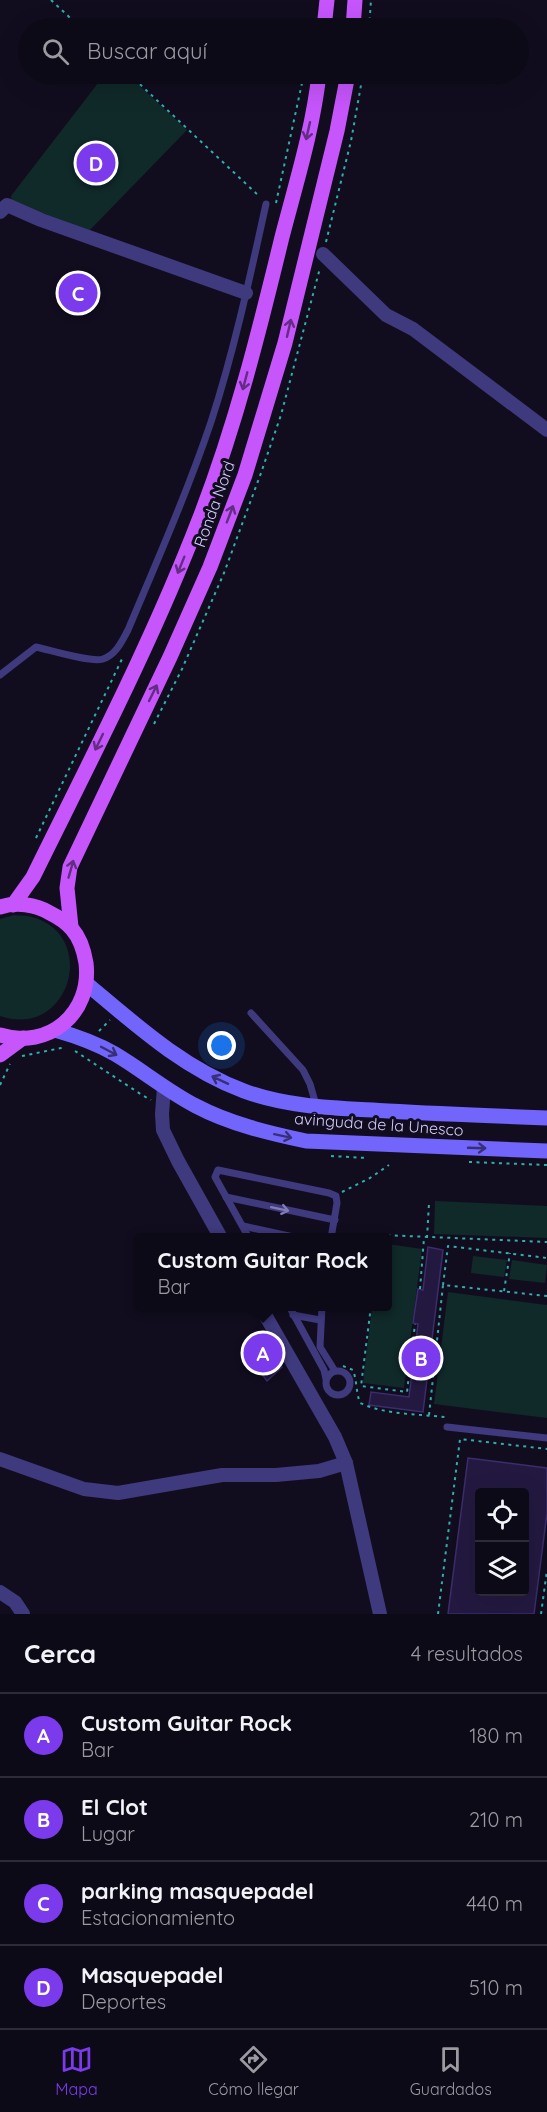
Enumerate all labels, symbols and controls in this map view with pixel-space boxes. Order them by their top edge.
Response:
search box [18,18,529,84]
icon: search [39,35,72,68]
text: Buscar aquí [87,37,207,65]
one-way arrow [302,121,313,140]
pin: D [76,140,116,186]
pin: C [58,270,98,316]
one-way arrow [284,319,295,338]
one-way arrow [239,371,251,390]
street label: Ronda Nord [189,458,239,550]
one-way arrow [226,505,237,524]
one-way arrow [175,555,186,574]
one-way arrow [148,684,160,702]
one-way arrow [93,733,105,751]
one-way arrow [66,860,77,879]
your location [207,1031,236,1060]
one-way arrow [100,1045,117,1057]
one-way arrow [212,1074,230,1085]
street label: avinguda de la Unesco [294,1108,464,1140]
one-way arrow [273,1131,292,1142]
one-way arrow [467,1143,487,1154]
one-way arrow [271,1203,290,1215]
popup [134,1233,392,1311]
text: Custom Guitar Rock [157,1246,369,1274]
text: Bar [157,1274,190,1299]
pin: A [244,1330,282,1376]
pin: B [402,1336,440,1380]
map controls [475,1488,529,1596]
button: locate [475,1488,529,1542]
button: layers [475,1542,529,1596]
text: Cerca [24,1637,96,1670]
text: 4 resultados [411,1641,523,1666]
text: Custom Guitar Rock [81,1709,292,1737]
text: A [37,1723,50,1748]
text: 180 m [469,1723,523,1748]
text: Bar [81,1737,114,1762]
text: El Clot [81,1793,148,1821]
text: B [37,1807,50,1832]
text: 210 m [469,1807,523,1832]
text: Lugar [81,1821,135,1846]
text: parking masquepadel [81,1877,314,1905]
text: C [37,1891,50,1916]
text: 440 m [466,1891,523,1916]
text: Estacionamiento [81,1905,235,1930]
text: Masquepadel [81,1961,224,1989]
text: D [36,1975,51,2000]
text: 510 m [469,1975,523,2000]
text: Deportes [81,1989,166,2014]
tab: Mapa [55,2043,98,2099]
tab: Cómo llegar [208,2043,299,2099]
tab: Guardados [410,2043,492,2099]

